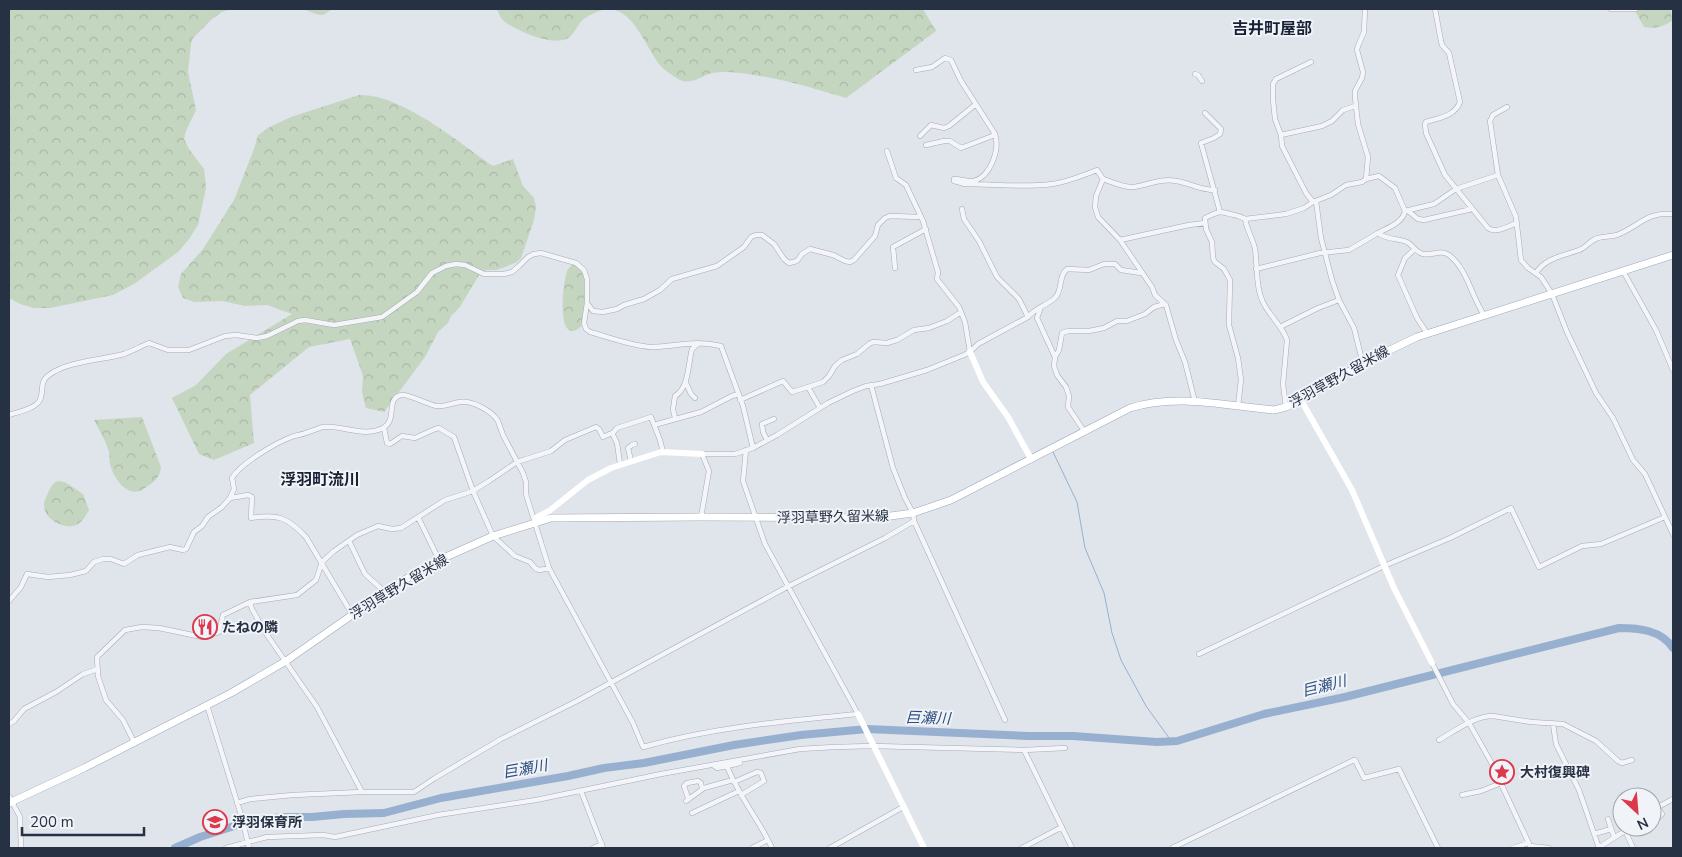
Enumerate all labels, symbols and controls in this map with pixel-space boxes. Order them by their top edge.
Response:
district label: 吉井町屋部 [1232,18,1312,40]
street label: 浮羽草野久留米線 [1285,342,1393,412]
district label: 浮羽町流川 [280,469,360,491]
street label: 浮羽草野久留米線 [777,507,889,527]
street label: 浮羽草野久留米線 [346,550,452,624]
restaurant icon: たねの隣 [192,614,218,640]
place label: たねの隣 [222,618,278,637]
water label: 巨瀬川 [1300,670,1350,701]
water label: 巨瀬川 [905,707,953,729]
water label: 巨瀬川 [501,755,551,783]
place icon: 大村復興碑 [1489,759,1515,785]
place label: 大村復興碑 [1520,763,1590,782]
north arrow [1612,787,1662,837]
scale bar [22,804,145,836]
school or university icon: 浮羽保育所 [202,809,228,835]
text: 200 m [30,812,74,832]
text: N [1634,812,1651,834]
place label: 浮羽保育所 [232,813,302,832]

